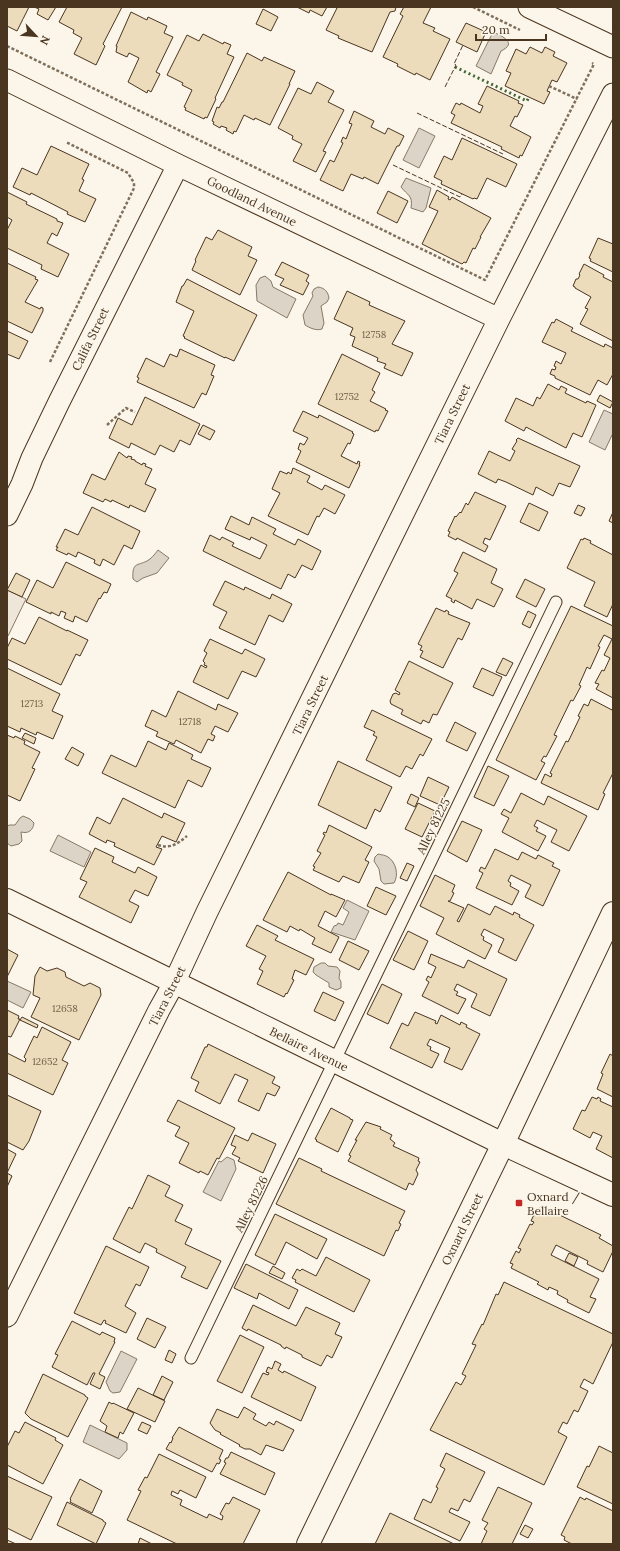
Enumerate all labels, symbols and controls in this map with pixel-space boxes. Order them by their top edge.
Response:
north arrow [16,16,56,56]
scale bar [476,16,546,42]
text: 20 m [482,22,510,37]
text: N [37,33,53,48]
street label: Goodland Avenue [205,173,300,229]
street label: Califa Street [68,305,112,373]
house number: 12758 [362,328,387,341]
street label: Tiara Street [431,381,473,447]
house number: 12752 [335,390,359,403]
street label: Tiara Street [289,672,331,738]
house number: 12713 [21,697,44,710]
house number: 12718 [179,715,202,728]
street label: Alley 81225 [413,796,453,857]
street label: Tiara Street [145,963,189,1029]
house number: 12658 [52,1002,78,1015]
street label: Bellaire Avenue [267,1024,351,1075]
house number: 12652 [32,1055,58,1068]
street label: Alley 81226 [230,1173,271,1236]
place label: Oxnard / Bellaire [527,1189,581,1218]
street label: Oxnard Street [438,1190,486,1268]
marker: Oxnard / Bellaire [514,1198,524,1208]

